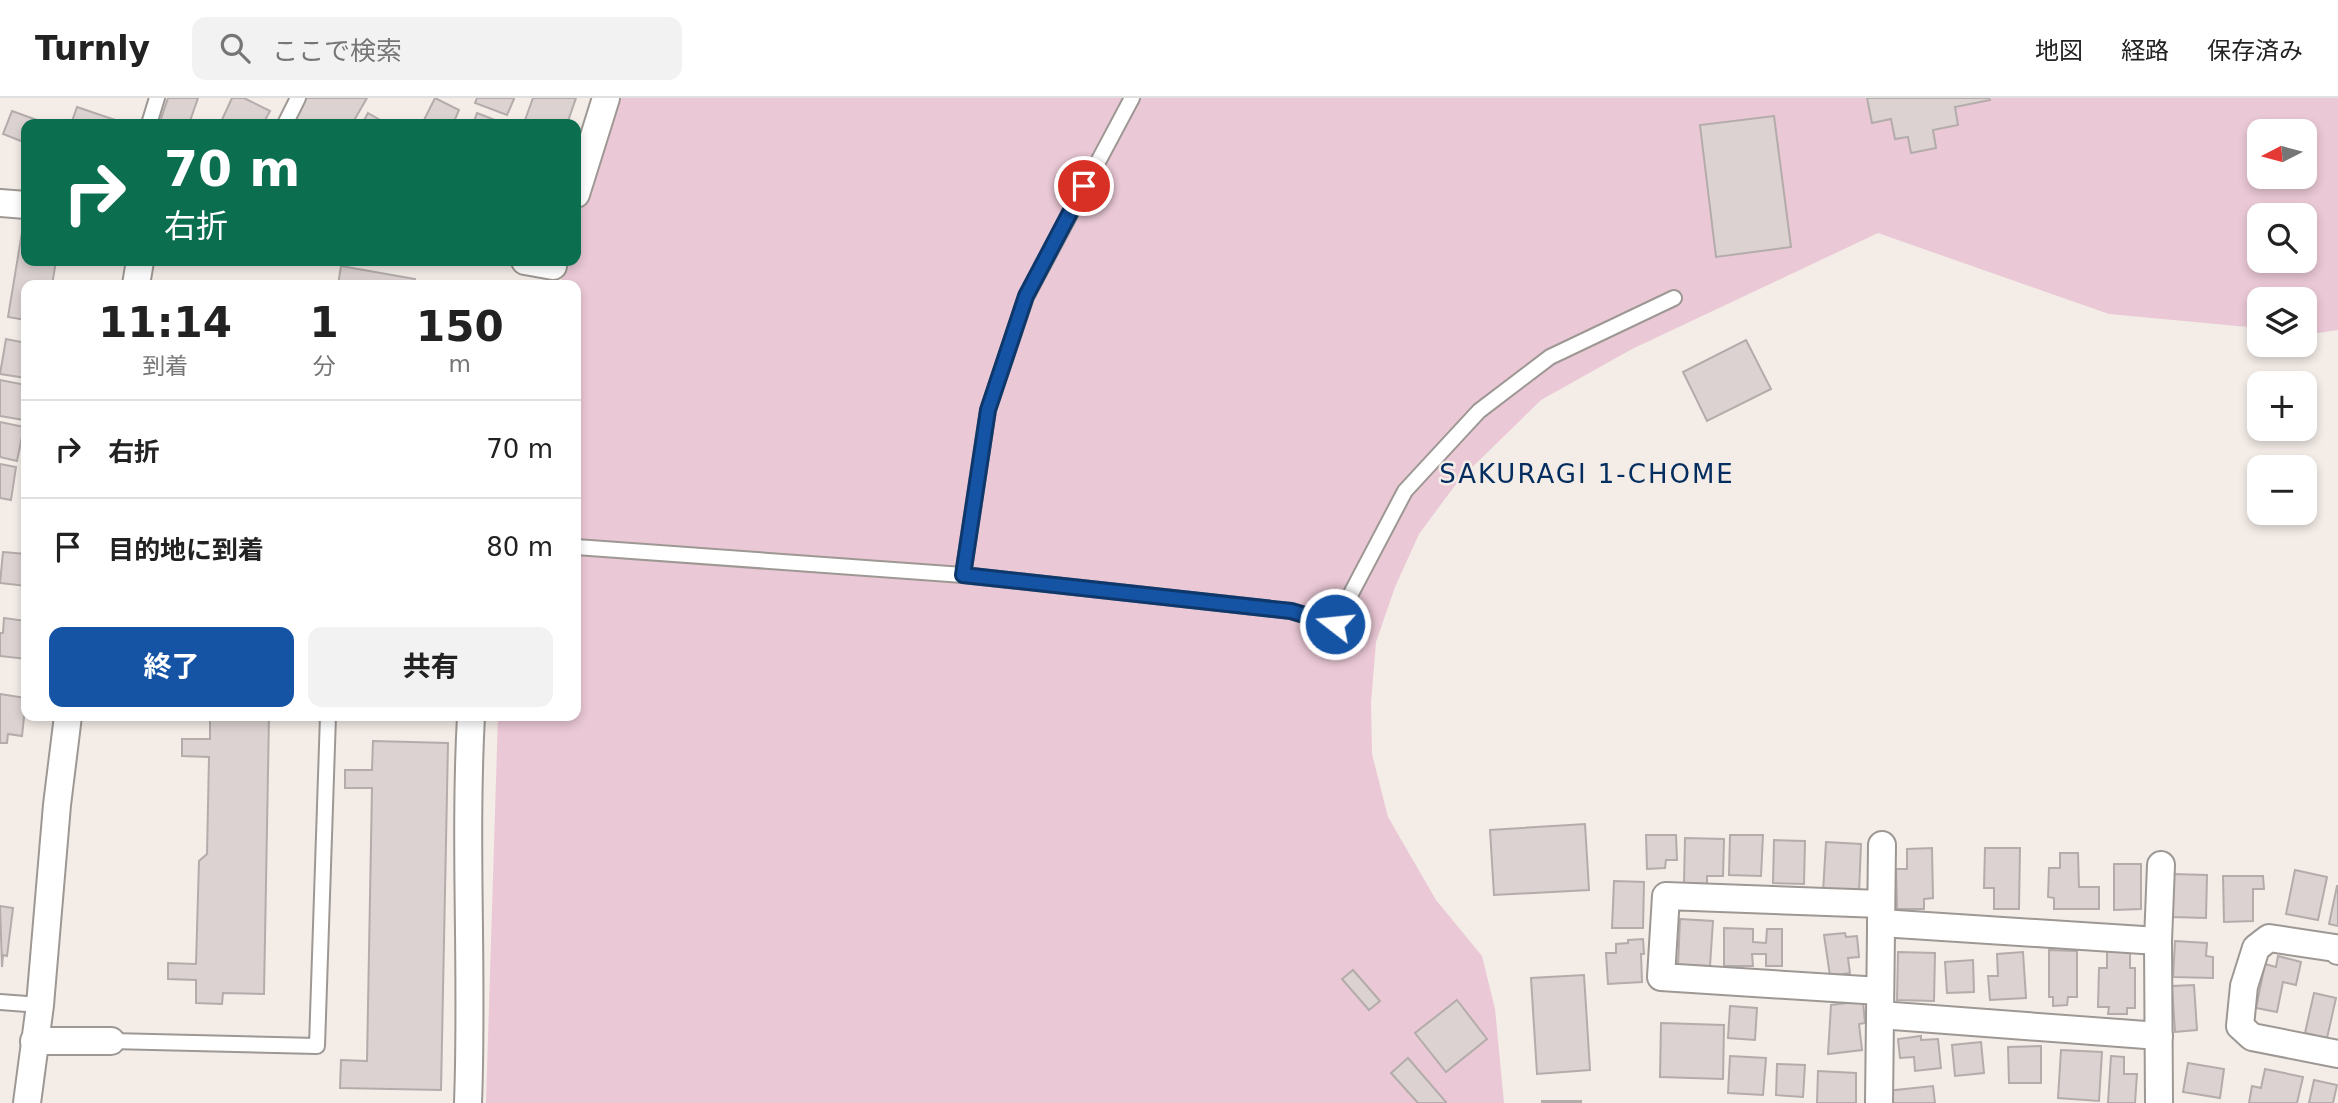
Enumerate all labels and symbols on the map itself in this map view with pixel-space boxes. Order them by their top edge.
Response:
north arrow [2247,119,2317,189]
pin [1054,156,1114,216]
district label: SAKURAGI 1-CHOME [1439,459,1735,489]
position arrow [1298,587,1372,661]

